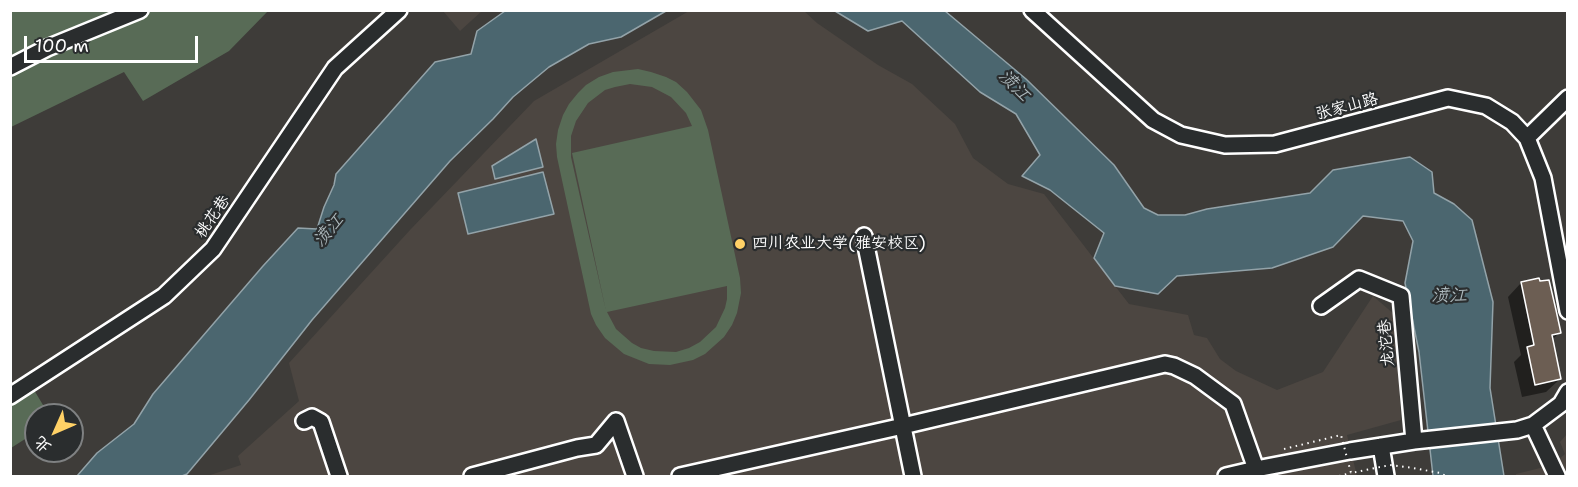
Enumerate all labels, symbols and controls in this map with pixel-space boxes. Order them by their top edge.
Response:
scale bar [27,24,201,62]
text: 100 m [35,34,89,58]
water label: 𣸣江 [994,66,1034,106]
street label: 张家山路 [1314,89,1380,125]
street label: 桃花巷 [191,192,235,242]
water label: 𣸣江 [309,210,349,252]
place label: 四川农业大学(雅安校区) [752,234,926,254]
marker: 四川农业大学(雅安校区) [733,237,747,251]
water label: 𣸣江 [1431,285,1467,307]
street label: 龙沱巷 [1375,318,1399,368]
north arrow [24,403,84,463]
text: 北 [29,432,55,458]

